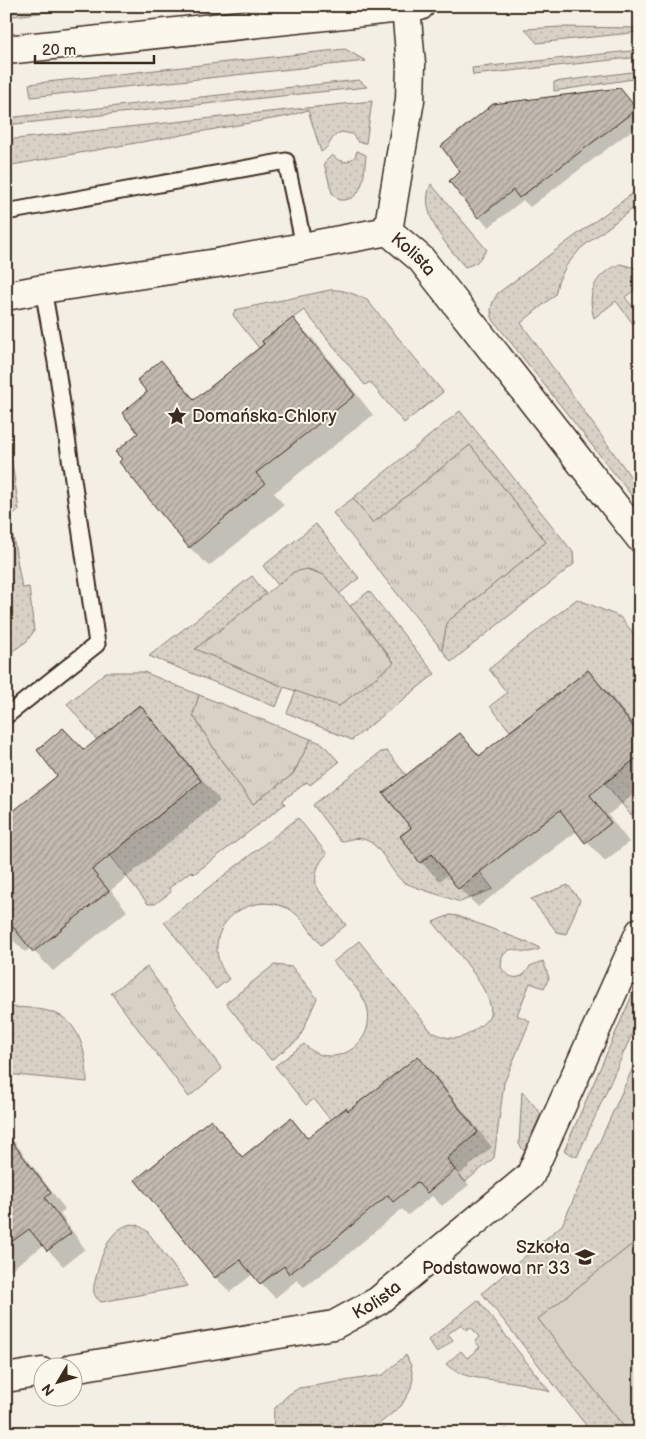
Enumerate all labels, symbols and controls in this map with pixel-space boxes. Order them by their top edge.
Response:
scale bar [35,32,154,64]
text: 20 m [42,41,76,60]
street label: Kolista [387,228,440,280]
place icon: Domańska-Chlory [166,405,188,427]
place label: Domańska-Chlory [192,406,337,427]
place label: Szkoła Podstawowa nr 33 [422,1237,570,1279]
school or university icon: Szkoła Podstawowa nr 33 [574,1246,596,1268]
street label: Kolista [349,1276,405,1323]
north arrow [32,1356,82,1406]
text: N [38,1380,58,1399]

